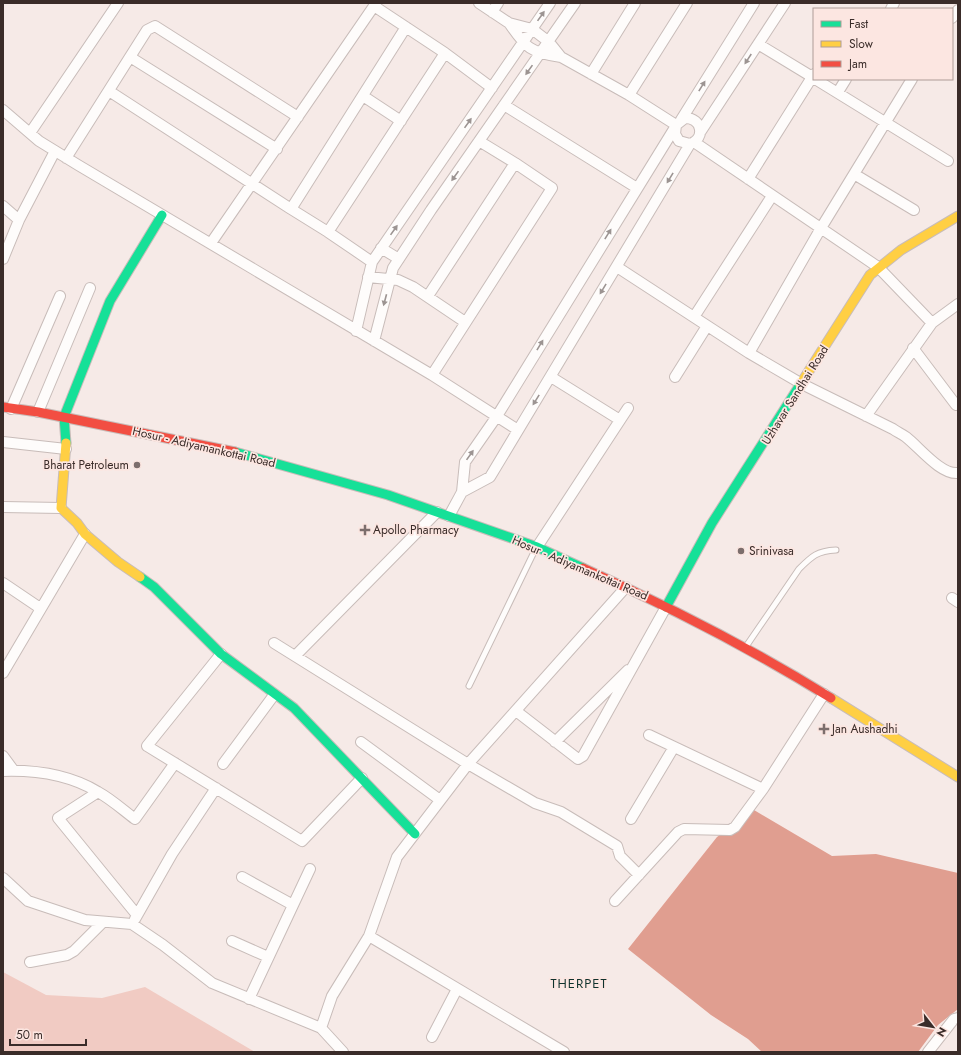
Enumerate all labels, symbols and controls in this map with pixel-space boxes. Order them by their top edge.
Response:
legend [813,8,953,80]
one-way arrow [537,11,545,21]
text: Fast [849,15,868,33]
text: Slow [849,35,874,53]
one-way arrow [744,54,752,64]
text: Jam [847,55,867,73]
one-way arrow [525,65,533,75]
one-way arrow [698,81,706,91]
one-way arrow [464,118,472,129]
one-way arrow [451,171,459,181]
one-way arrow [666,173,674,183]
one-way arrow [390,225,398,235]
one-way arrow [605,228,612,240]
one-way arrow [600,283,607,295]
one-way arrow [382,294,388,306]
one-way arrow [537,339,544,351]
street label: Uzhavar Sandhai Road [757,342,833,448]
one-way arrow [532,395,540,405]
street label: Hosur - Adiyamankottai Road [131,422,277,472]
one-way arrow [466,449,474,460]
place label: Bharat Petroleum [43,456,129,474]
marker: Bharat Petroleum [132,460,142,470]
place label: Apollo Pharmacy [373,521,460,539]
marker: Apollo Pharmacy [360,525,370,535]
street label: Hosur - Adiyamankottai Road [509,531,651,605]
place label: Srinivasa [749,542,794,560]
marker: Srinivasa [736,546,746,556]
place label: Jan Aushadhi [830,720,898,738]
marker: Jan Aushadhi [819,724,829,734]
district label: THERPET [550,974,608,993]
north arrow [913,1007,953,1047]
scale bar [10,1021,86,1047]
text: N [932,1024,951,1040]
text: 50 m [16,1026,43,1044]

